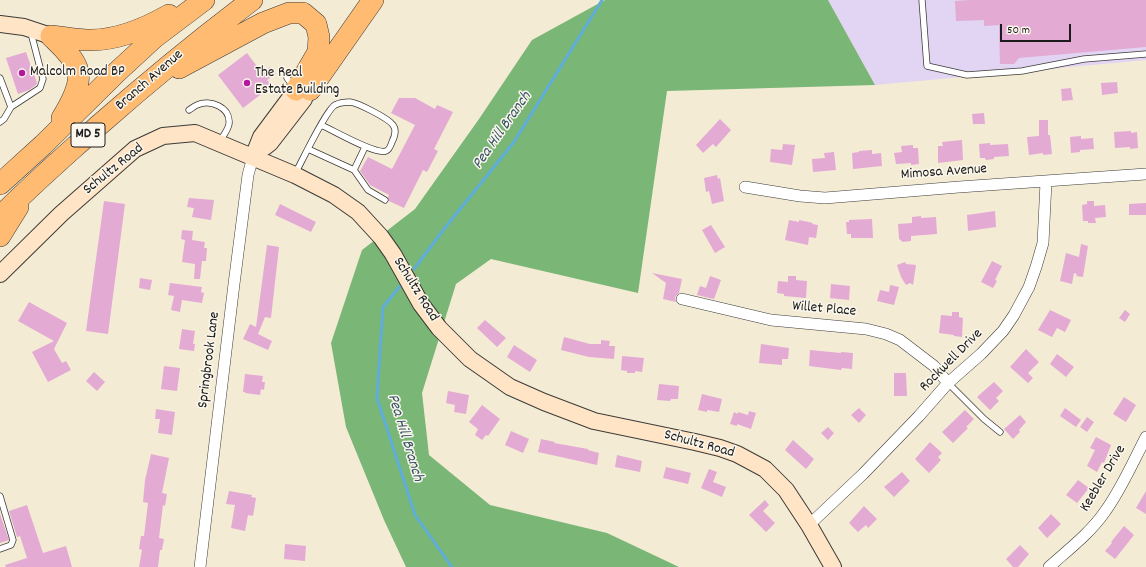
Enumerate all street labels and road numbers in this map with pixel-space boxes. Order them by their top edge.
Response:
street label: Branch Avenue [112,47,188,115]
road number: MD 5 [71,123,105,147]
street label: Schultz Road [80,140,148,200]
street label: Mimosa Avenue [900,161,988,185]
street label: Schultz Road [388,255,442,325]
street label: Willet Place [791,298,857,322]
street label: Springbrook Lane [195,311,225,409]
street label: Rockwell Drive [917,326,987,396]
street label: Schultz Road [662,427,736,463]
street label: Keebler Drive [1077,442,1131,516]

